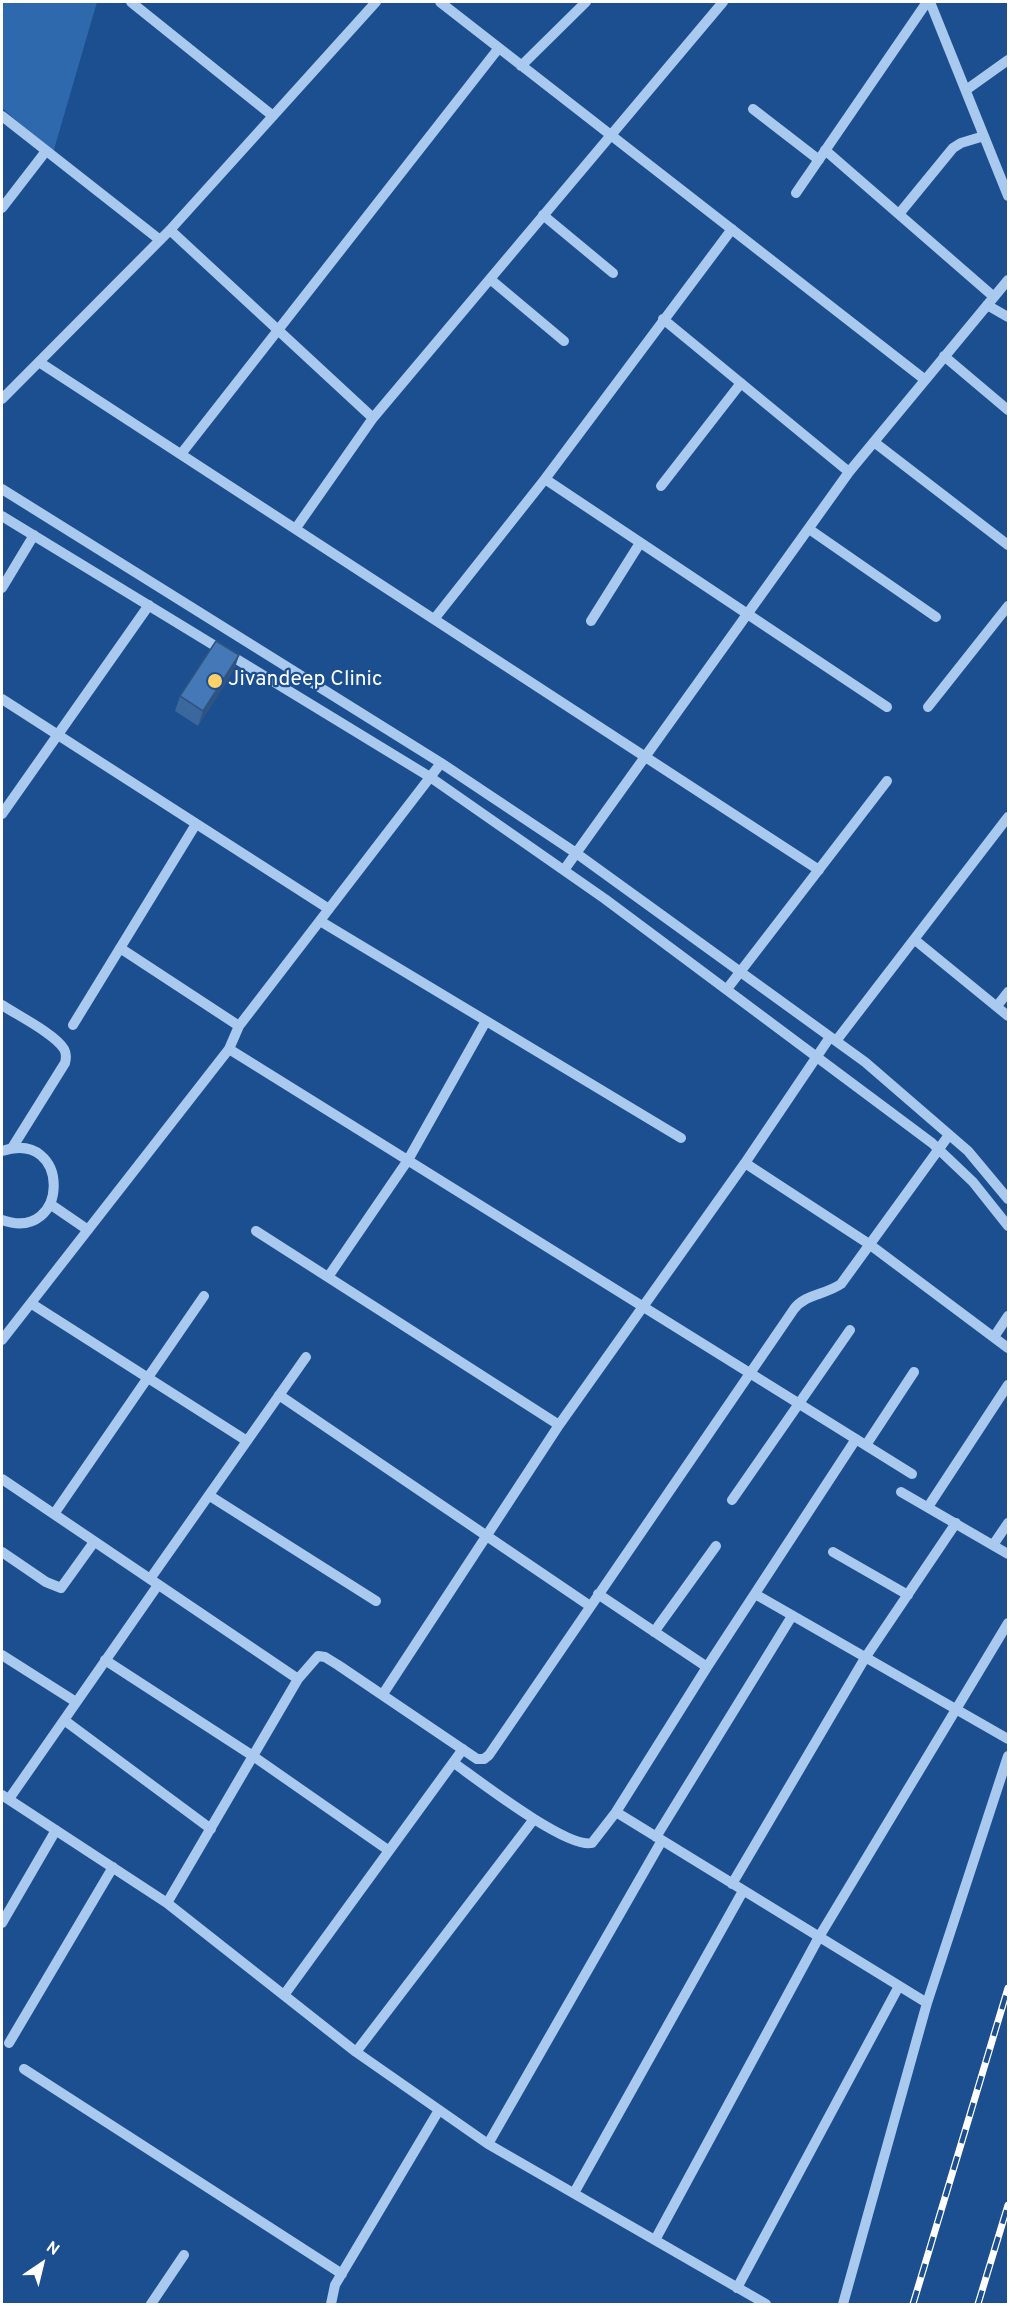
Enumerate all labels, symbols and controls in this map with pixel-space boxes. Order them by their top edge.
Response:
place label: Jivandeep Clinic [228,668,382,694]
marker: Jivandeep Clinic [206,672,224,690]
north arrow [12,2234,72,2294]
text: N [42,2238,63,2261]

